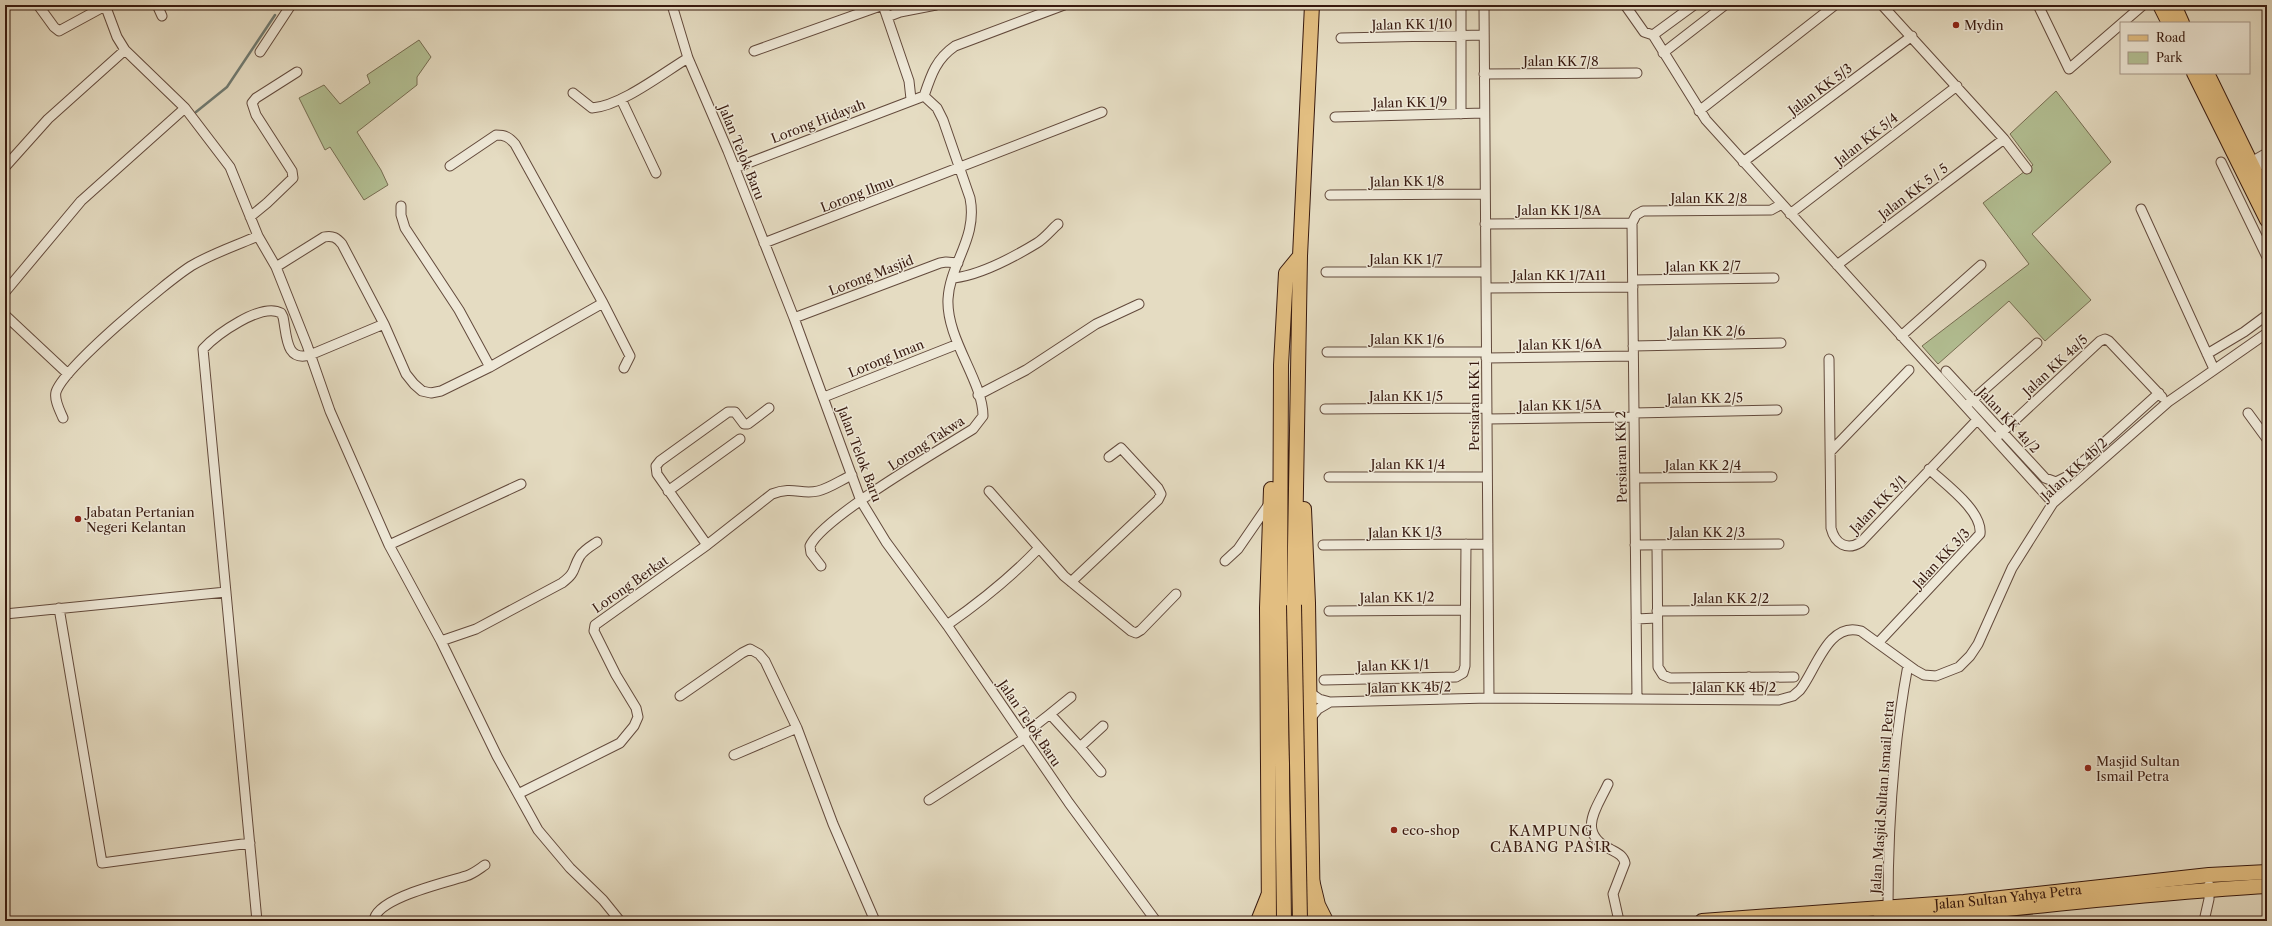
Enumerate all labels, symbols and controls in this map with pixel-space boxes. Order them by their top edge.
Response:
street label: Jalan KK 1/10 [1369,15,1453,33]
place label: Mydin [1964,17,2004,33]
marker: Mydin [1951,20,1961,30]
legend [2120,22,2250,74]
text: Road [2156,30,2186,45]
text: Park [2156,50,2183,65]
street label: Jalan KK 7/8 [1521,53,1599,69]
street label: Jalan KK 5/3 [1783,60,1855,119]
street label: Jalan KK 1/9 [1370,93,1448,111]
street label: Lorong Hidayah [769,96,867,146]
street label: Jalan Telok Baru [715,100,768,202]
street label: Jalan KK 5/4 [1830,109,1901,170]
street label: Jalan KK 5 / 5 [1874,160,1951,223]
street label: Jalan KK 1/8 [1367,172,1445,190]
street label: Lorong Ilmu [818,173,896,215]
street label: Jalan KK 2/8 [1669,190,1747,206]
street label: Jalan KK 1/8A [1515,202,1602,218]
street label: Lorong Masjid [826,251,916,298]
street label: Jalan KK 1/7 [1367,251,1443,267]
street label: Jalan KK 2/7 [1663,257,1742,275]
street label: Jalan KK 1/7A11 [1510,267,1606,283]
street label: Jalan KK 2/6 [1667,322,1746,340]
street label: Jalan KK 1/6 [1368,331,1445,347]
street label: Jalan KK 4a/5 [2018,331,2091,401]
street label: Jalan KK 1/6A [1516,335,1603,353]
street label: Lorong Iman [846,336,926,380]
street label: Persiaran KK 1 [1466,360,1482,451]
street label: Jalan KK 4a/2 [1973,383,2043,456]
street label: Jalan KK 1/5 [1367,388,1443,404]
street label: Jalan KK 2/5 [1665,389,1743,407]
street label: Jalan KK 1/5A [1516,396,1602,414]
street label: Jalan Telok Baru [834,402,886,504]
street label: Persiaran KK 2 [1612,411,1630,503]
street label: Lorong Takwa [885,412,967,474]
street label: Jalan KK 4b/2 [2036,434,2110,505]
street label: Jalan KK 1/4 [1369,456,1445,472]
street label: Jalan KK 2/4 [1663,457,1741,473]
street label: Jalan KK 3/1 [1845,471,1910,538]
place label: Jabatan Pertanian Negeri Kelantan [84,504,195,535]
marker: Jabatan Pertanian Negeri Kelantan [73,514,83,524]
street label: Jalan KK 1/3 [1366,523,1442,541]
street label: Jalan KK 2/3 [1667,524,1745,540]
street label: Jalan KK 3/3 [1908,525,1973,593]
street label: Lorong Berkat [589,552,671,616]
street label: Jalan KK 1/2 [1358,588,1434,606]
street label: Jalan KK 2/2 [1691,590,1769,606]
street label: Jalan KK 1/1 [1354,656,1430,674]
street label: Jalan Telok Baru [994,675,1065,769]
street label: Jalan KK 4b/2 [1365,678,1451,696]
street label: Jalan KK 4b/2 [1690,679,1776,695]
street label: Jalan Masjid Sultan Ismail Petra [1867,700,1897,896]
place label: Masjid Sultan Ismail Petra [2096,753,2180,784]
marker: Masjid Sultan Ismail Petra [2083,763,2093,773]
place label: eco-shop [1402,822,1460,838]
district label: KAMPUNG CABANG PASIR [1490,822,1612,856]
marker: eco-shop [1389,825,1399,835]
street label: Jalan Sultan Yahya Petra [1932,881,2083,912]

